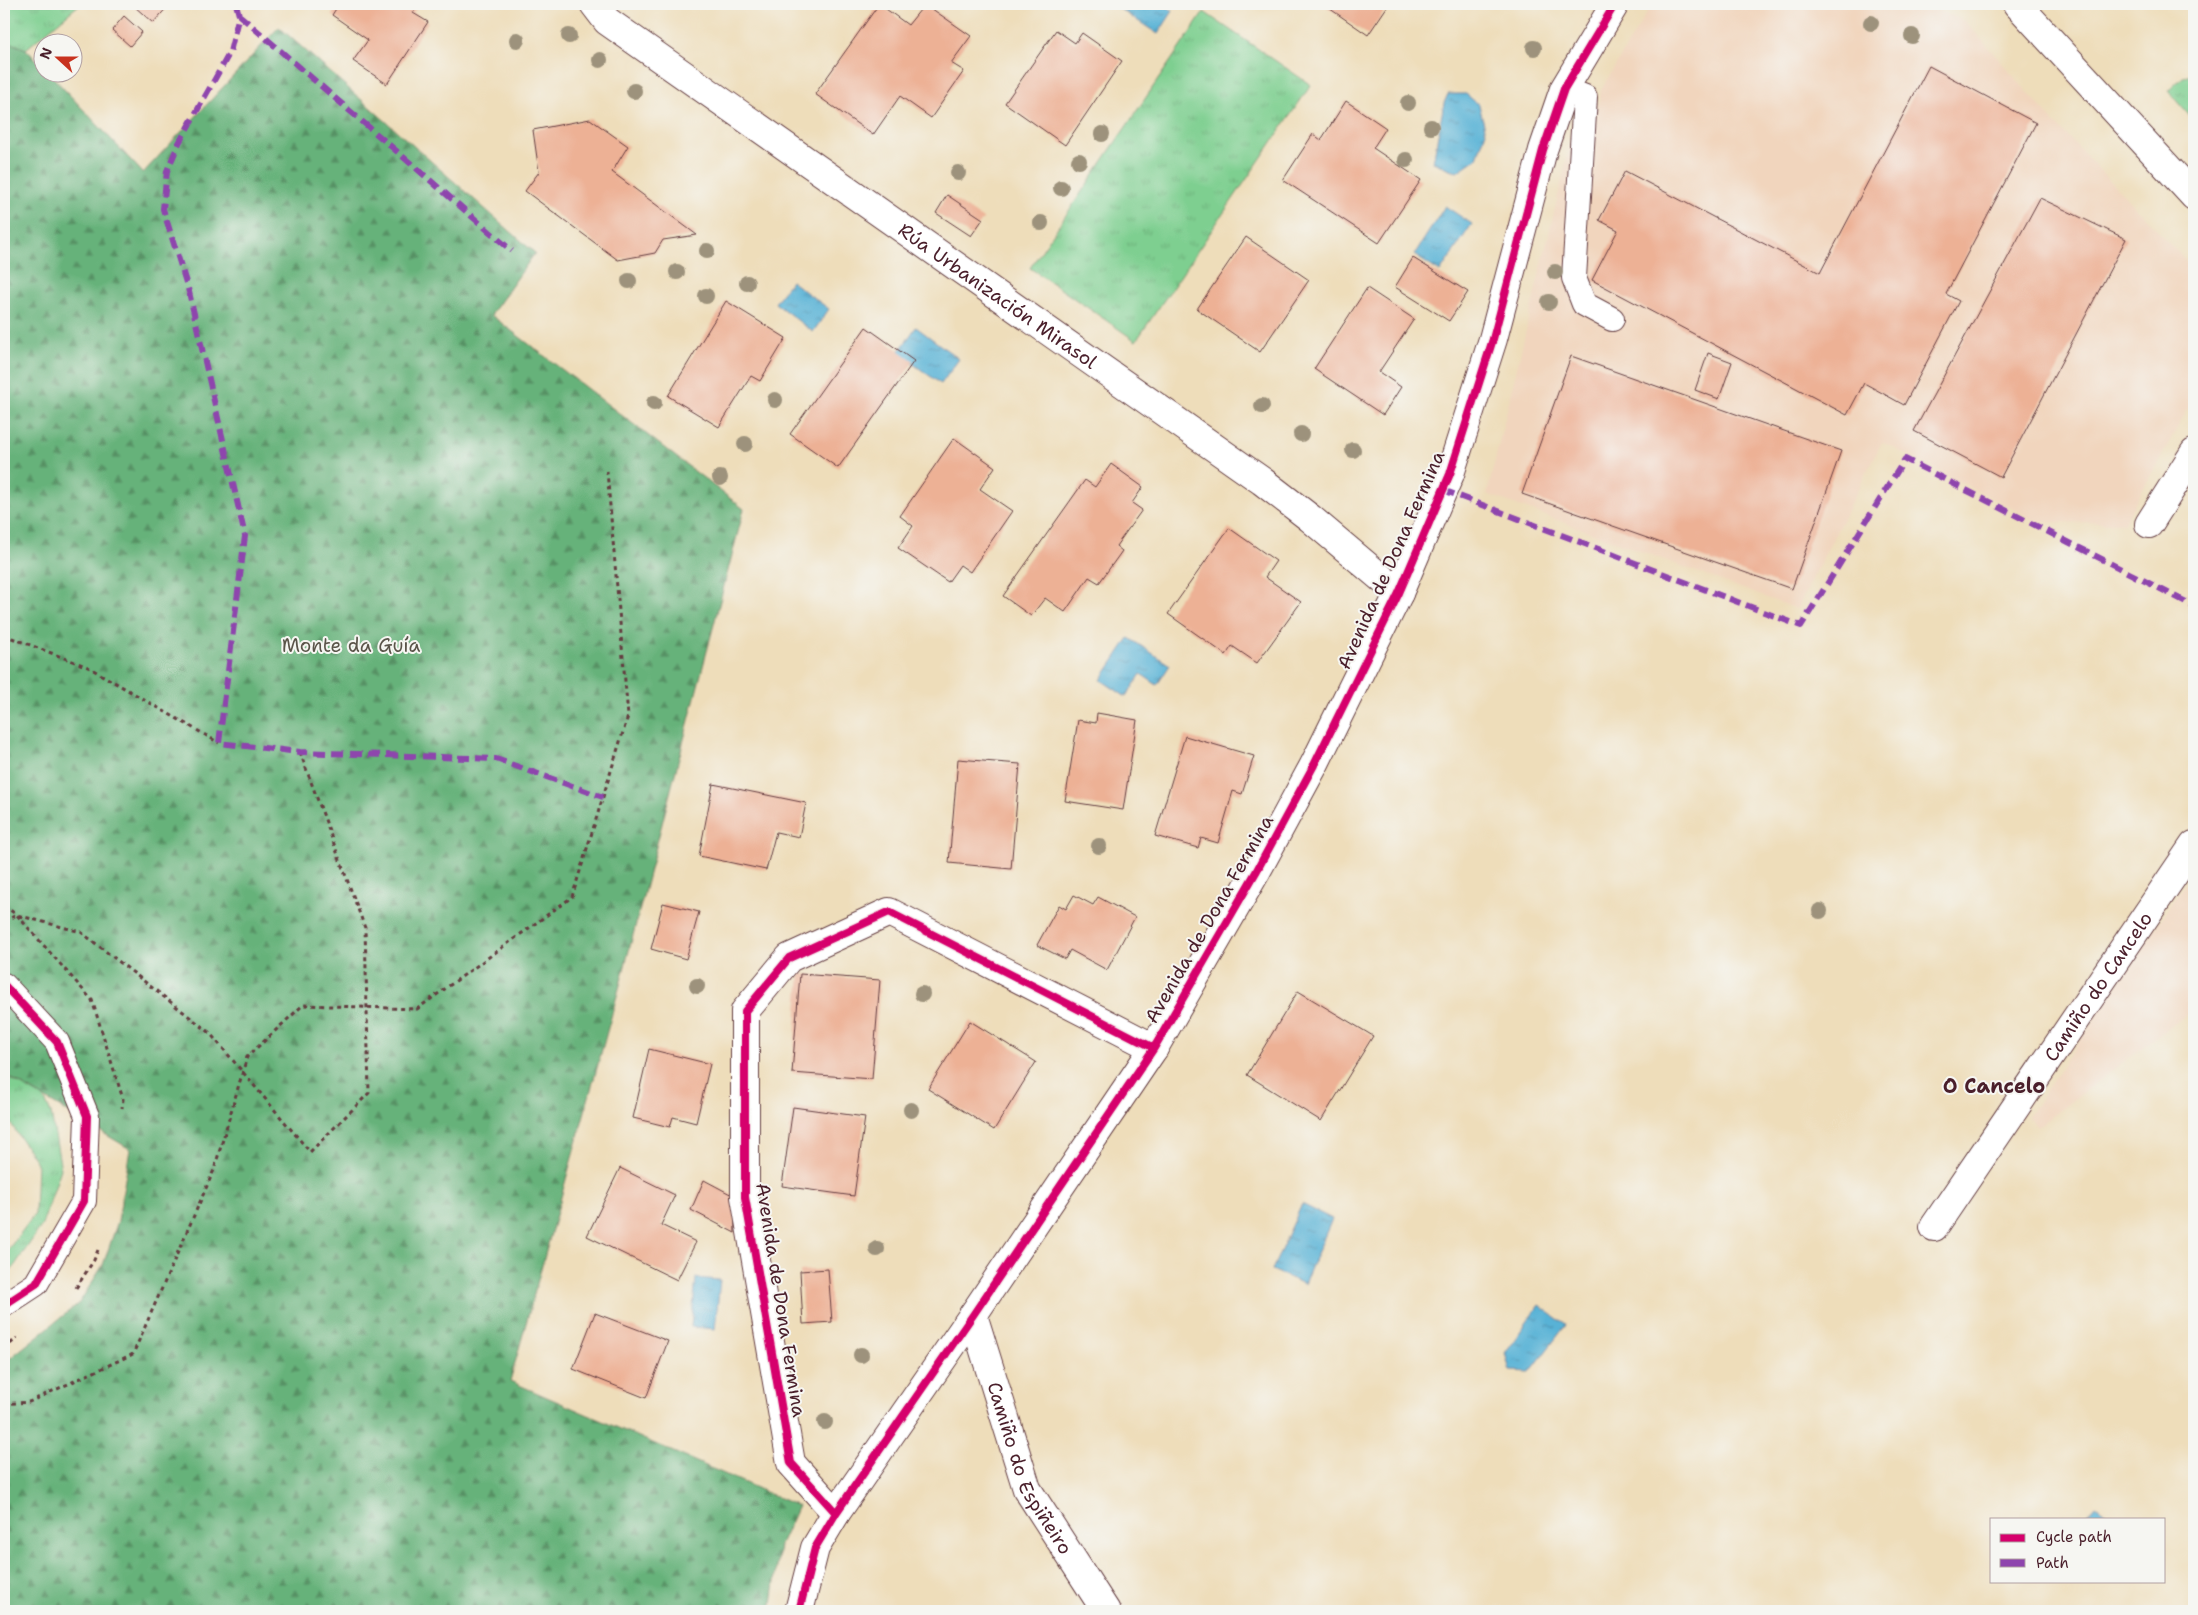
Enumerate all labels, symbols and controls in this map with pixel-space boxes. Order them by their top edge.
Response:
north arrow [32,32,82,82]
text: N [35,45,56,62]
street label: Rúa Urbanización Mirasol [893,217,1102,374]
street label: Avenida de Dona Fermina [1331,447,1451,673]
park label: Monte da Guía [282,633,420,658]
street label: Avenida de Dona Fermina [1139,810,1279,1028]
street label: Camiño do Cancelo [2038,907,2157,1066]
district label: O Cancelo [1943,1073,2045,1099]
street label: Avenida de Dona Fermina [750,1181,812,1419]
street label: Camiño do Espiñeiro [982,1379,1078,1559]
legend [1990,1518,2166,1582]
text: Cycle path [2036,1527,2112,1547]
text: Path [2036,1553,2069,1573]

